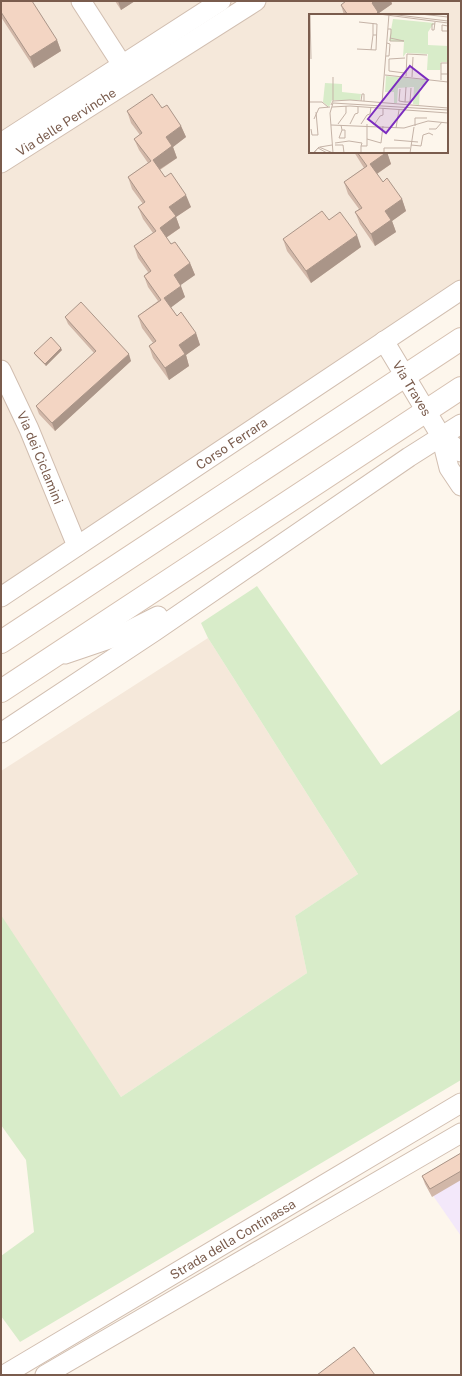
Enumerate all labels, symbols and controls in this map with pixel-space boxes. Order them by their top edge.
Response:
inset map [309,14,448,153]
street label: Via delle Pervinche [13,84,119,159]
street label: Via Traves [390,358,435,419]
street label: Via dei Ciclamini [14,409,66,506]
street label: Corso Ferrara [193,414,270,472]
street label: Strada della Continassa [167,1196,298,1282]

